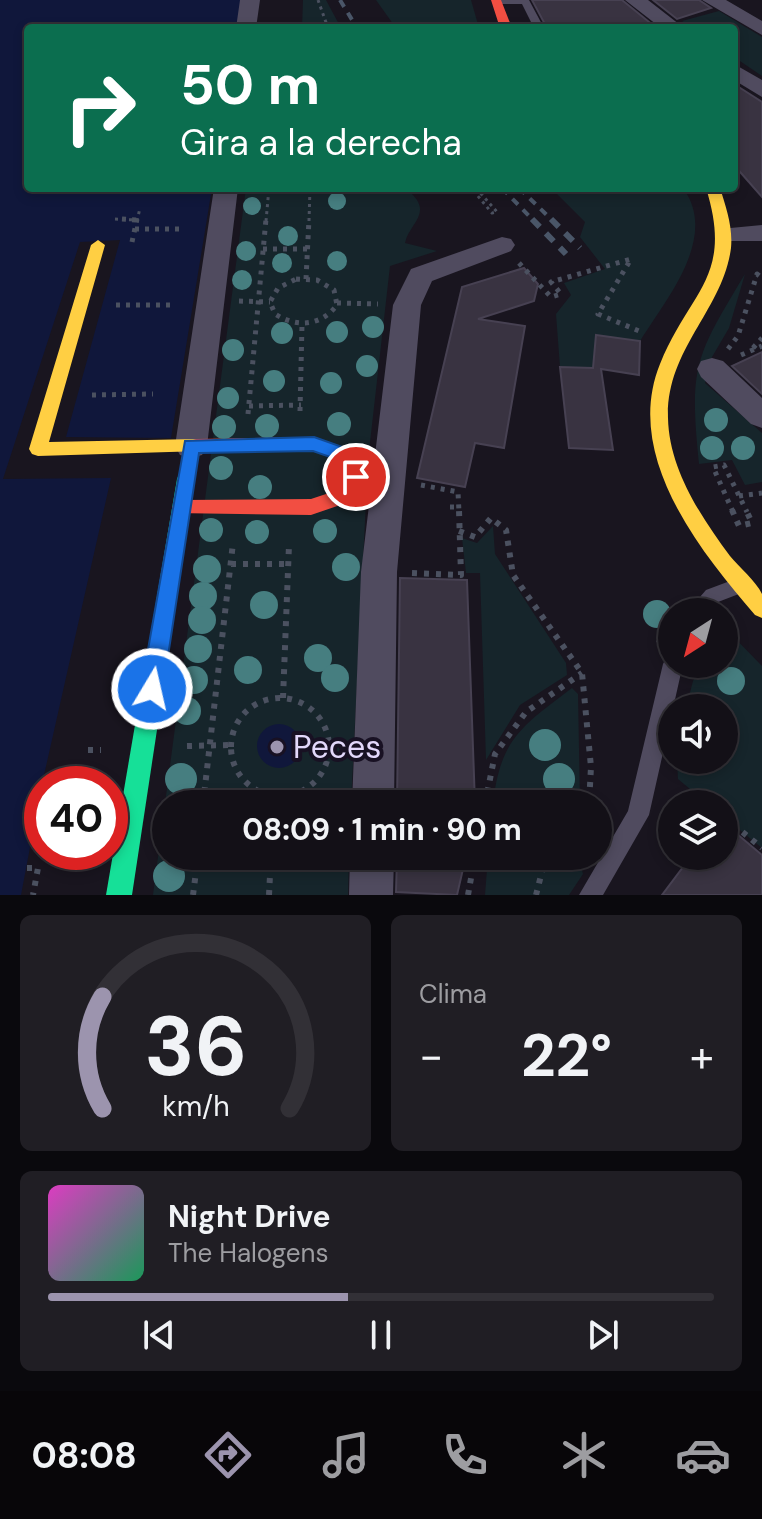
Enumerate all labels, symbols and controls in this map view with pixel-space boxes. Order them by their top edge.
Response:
text: 50 m [180,48,320,121]
icon: right [48,56,152,160]
text: Gira a la derecha [180,119,462,166]
pin [322,443,390,511]
icon: arrive [334,455,378,499]
north arrow [658,598,738,678]
map controls [658,598,738,870]
position arrow [110,647,194,731]
button: sound [658,694,738,774]
place label: Peces [293,726,381,768]
marker: Peces [268,738,286,756]
speed limit sign: 40 [24,766,128,870]
button: layers [658,790,738,870]
text: 08:09 · 1 min · 90 m [242,810,522,849]
text: Clima [419,977,487,1011]
text: 36 [144,992,247,1101]
text: 22° [521,1016,612,1095]
text: − [419,1027,443,1085]
text: + [690,1027,714,1085]
text: km/h [162,1088,229,1125]
text: Night Drive [168,1197,331,1236]
text: The Halogens [168,1236,328,1270]
icon: previous [137,1313,181,1357]
icon: pause [359,1313,403,1357]
icon: next [581,1313,625,1357]
icon: directions [200,1427,256,1483]
icon: music [318,1427,374,1483]
icon: phone [437,1427,493,1483]
icon: climate [556,1427,612,1483]
icon: car [675,1427,731,1483]
text: 08:08 [31,1432,137,1479]

